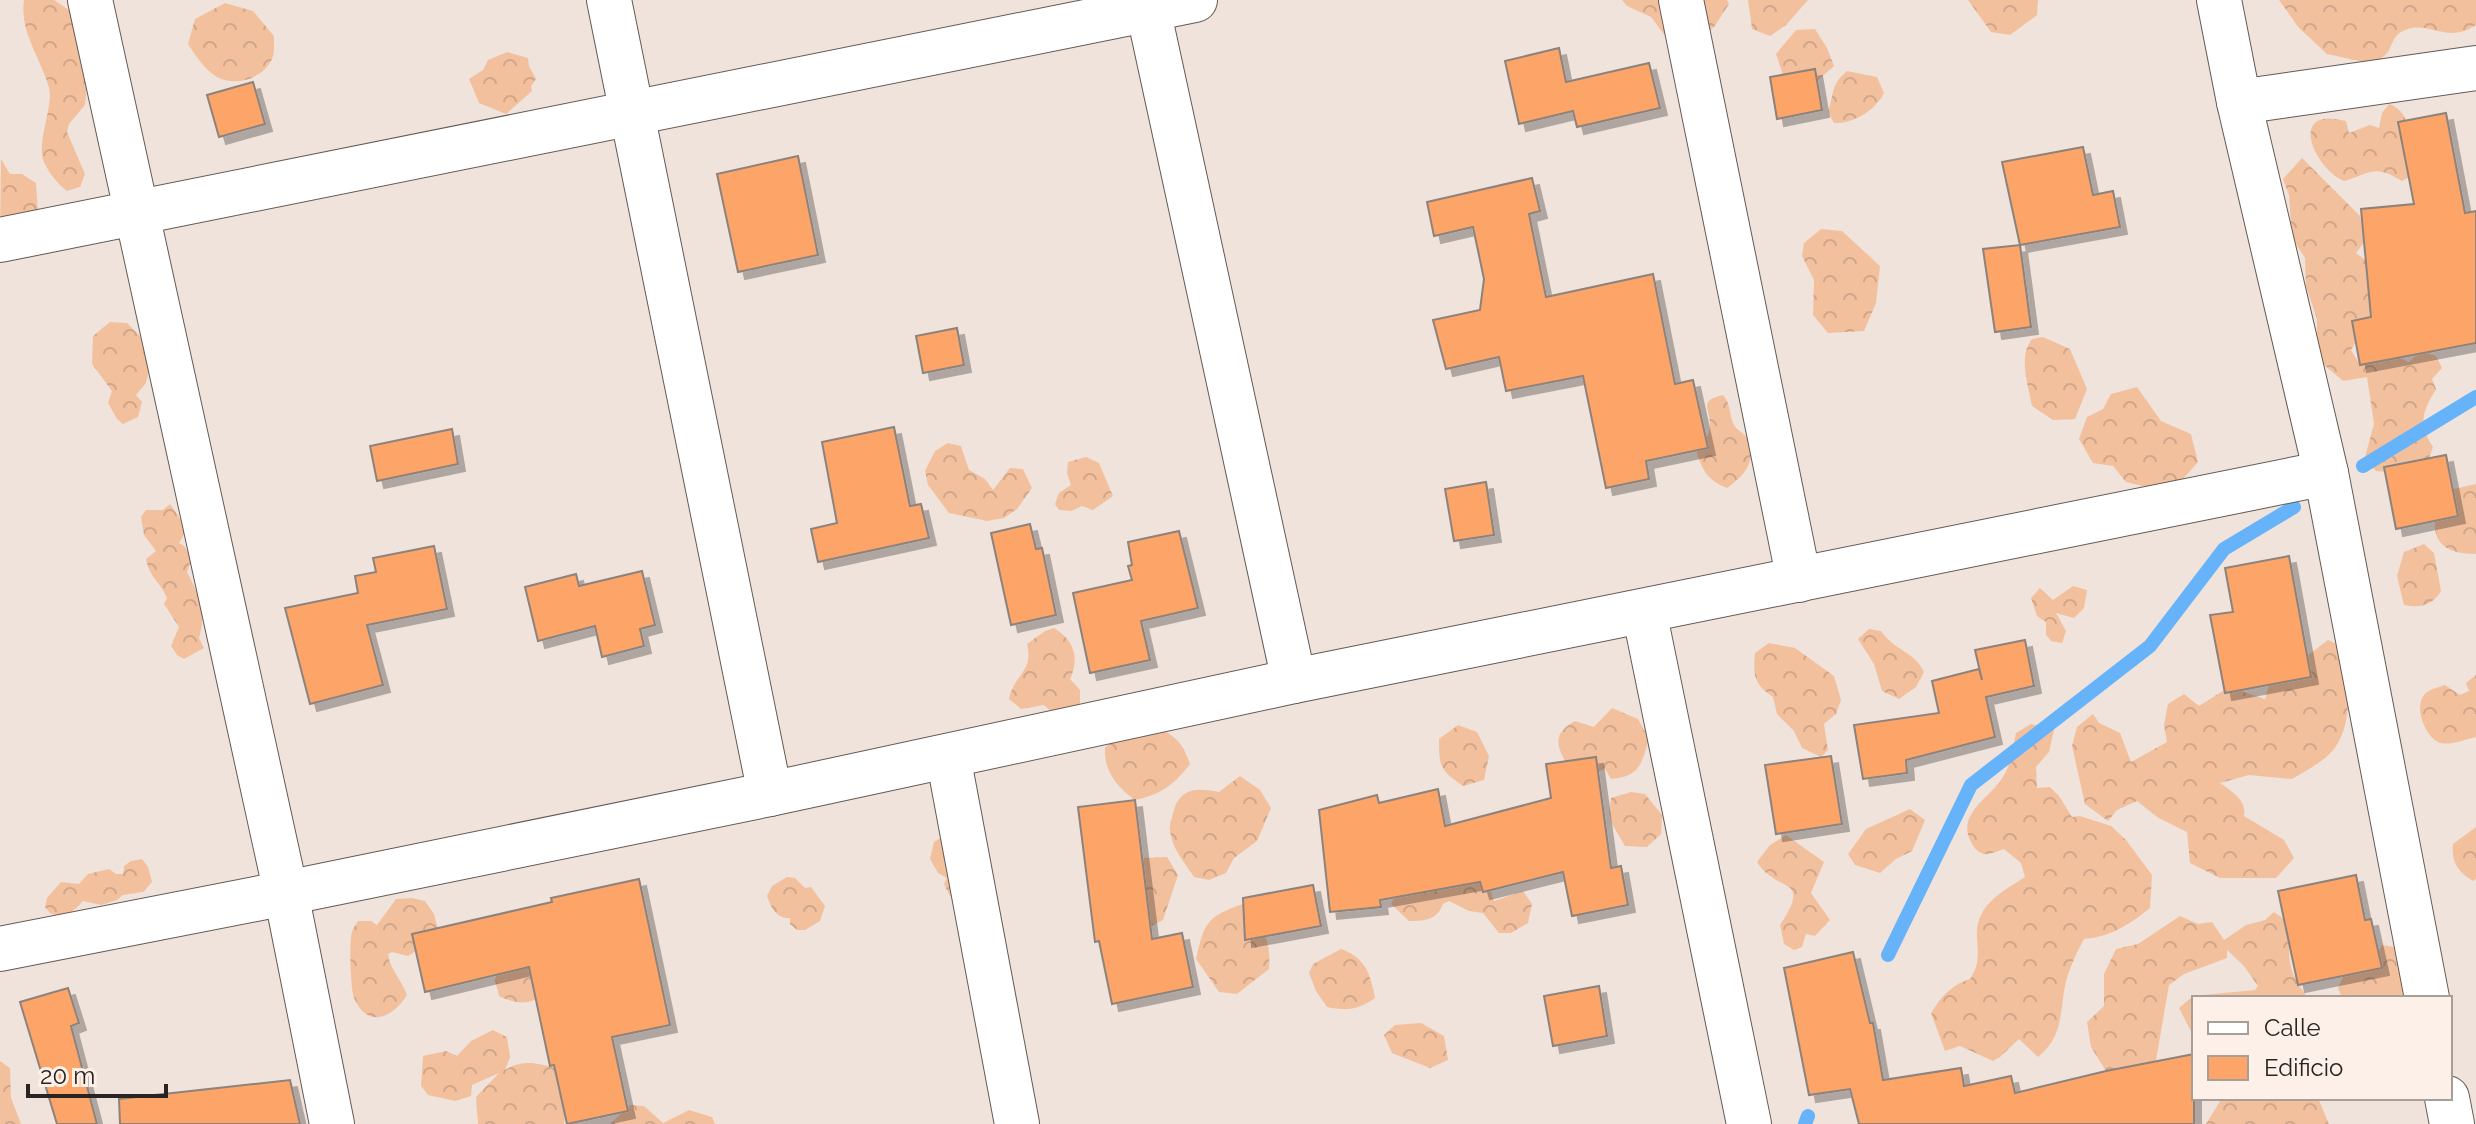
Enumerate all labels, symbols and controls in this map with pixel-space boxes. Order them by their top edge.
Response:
legend [2192,996,2452,1100]
text: Calle [2264,1013,2321,1042]
scale bar [28,1048,166,1098]
text: Edificio [2264,1053,2343,1082]
text: 20 m [40,1061,95,1090]

